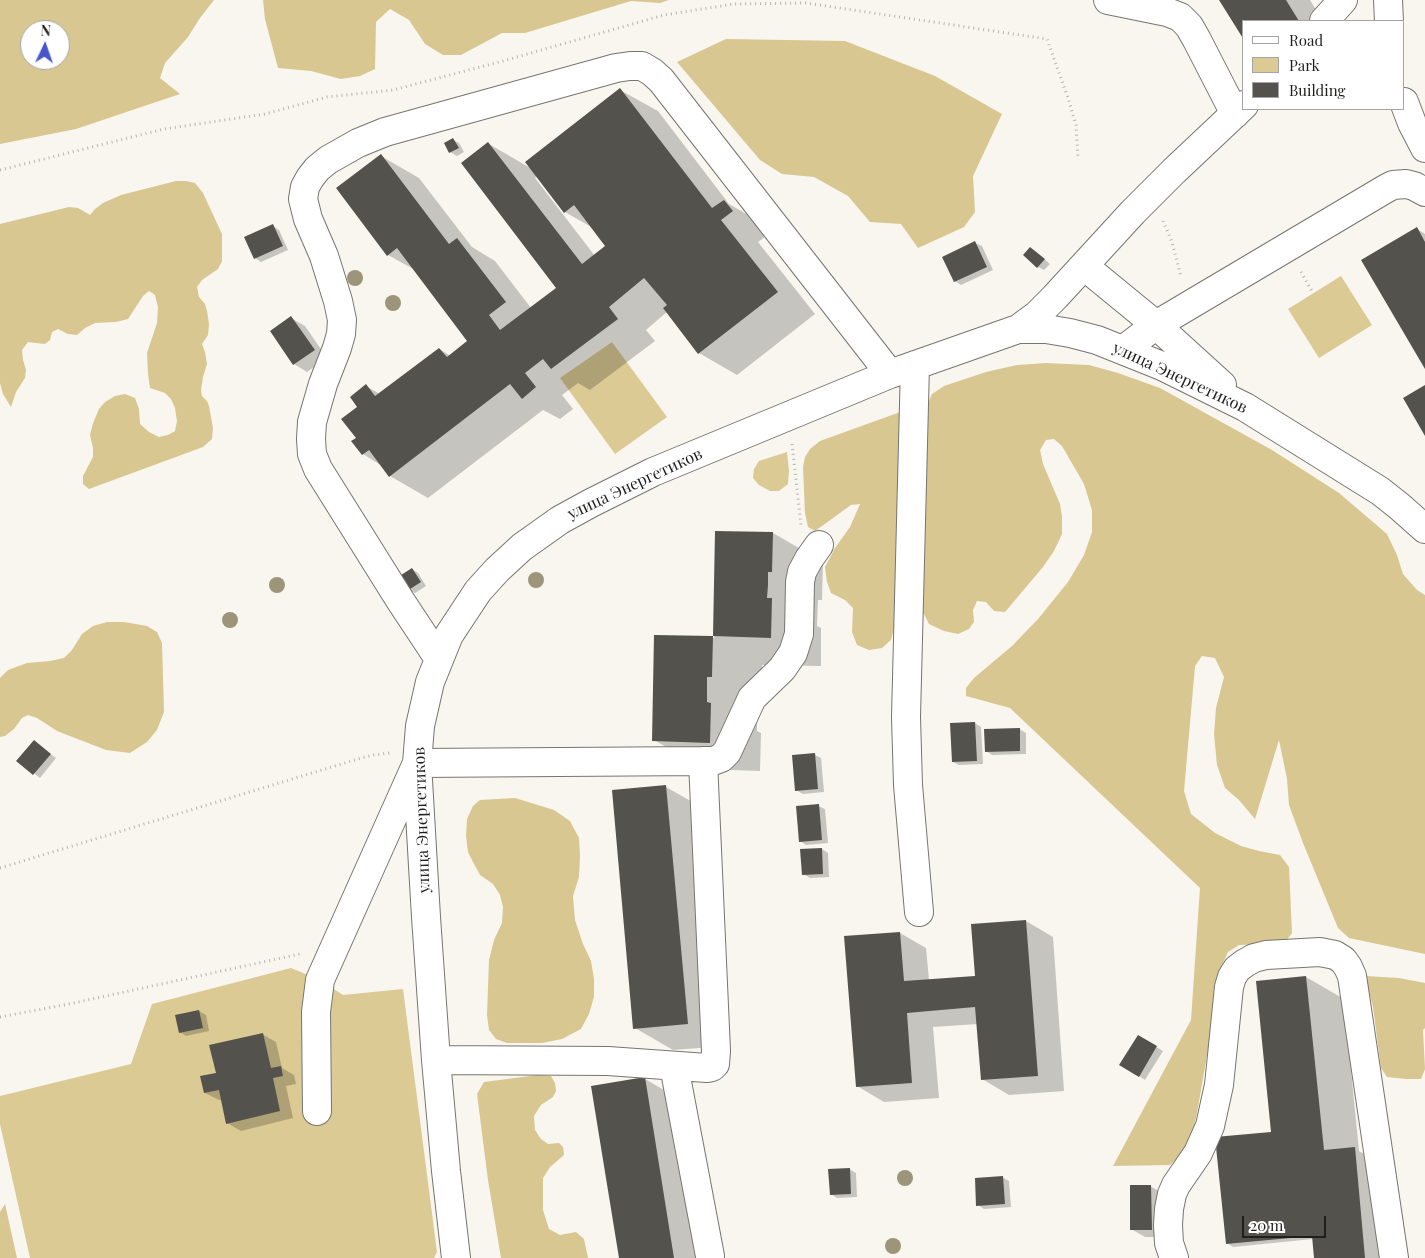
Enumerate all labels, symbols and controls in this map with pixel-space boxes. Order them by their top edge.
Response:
north arrow [20,20,70,70]
legend [1242,20,1405,110]
text: N [40,21,51,40]
text: Road [1289,30,1323,50]
text: Park [1289,55,1320,75]
text: Building [1289,80,1345,100]
street label: улица Энергетиков [1110,338,1250,418]
street label: улица Энергетиков [565,444,705,524]
street label: улица Энергетиков [410,747,434,893]
scale bar [1245,1206,1329,1238]
text: 20 m [1250,1215,1283,1235]

